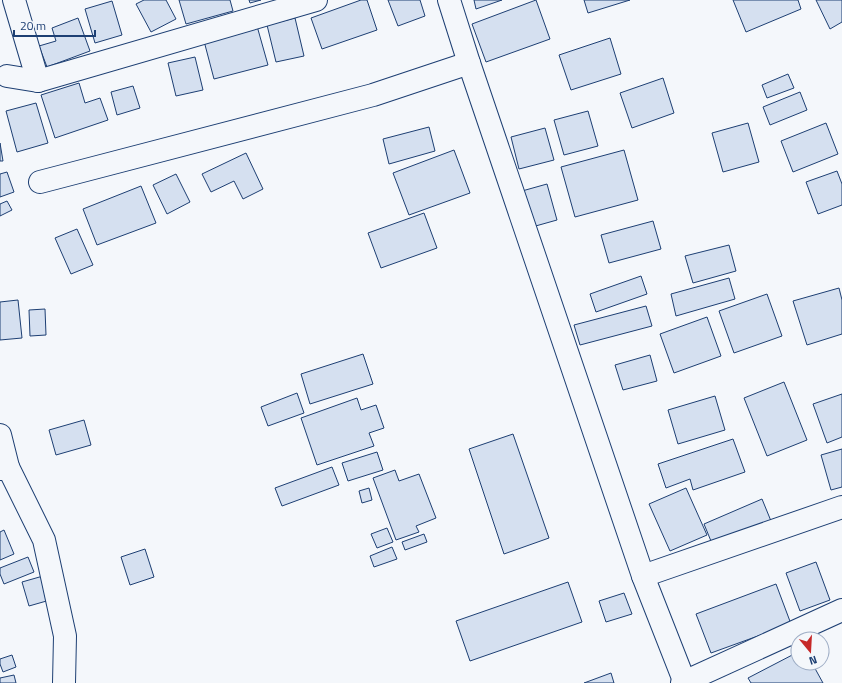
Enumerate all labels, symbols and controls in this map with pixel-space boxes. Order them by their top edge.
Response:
scale bar [14,12,95,38]
text: 20 m [20,16,46,35]
north arrow [790,631,830,671]
text: N [807,652,819,669]

